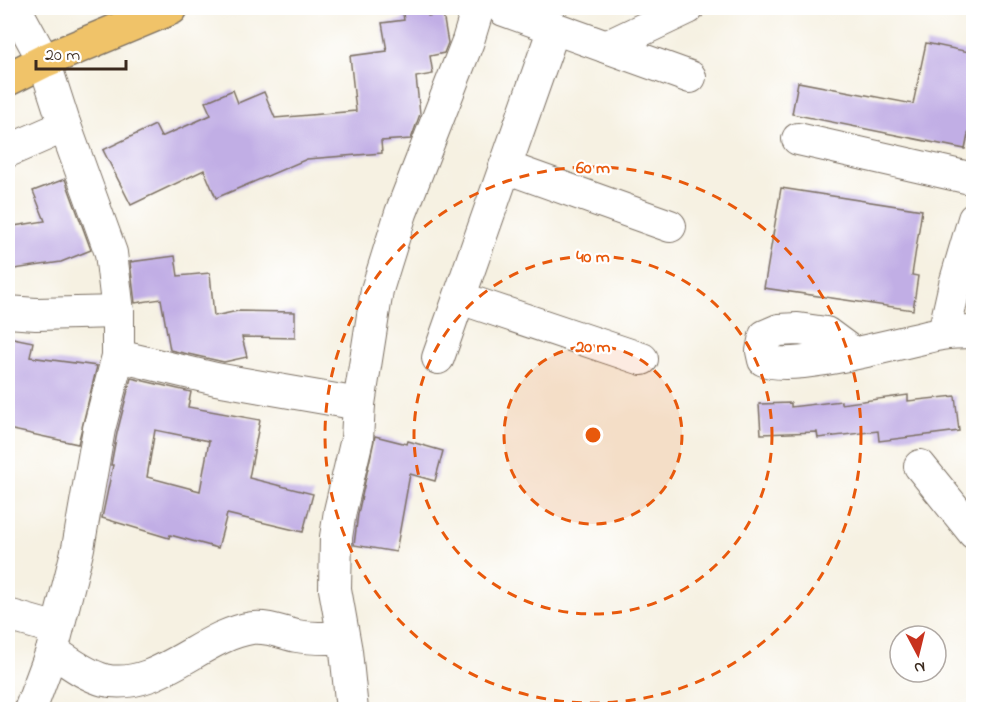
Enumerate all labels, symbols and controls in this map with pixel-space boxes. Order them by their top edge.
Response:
scale bar [36,33,126,71]
text: 20 m [45,43,80,69]
text: 60 m [576,156,610,182]
text: 40 m [576,245,610,271]
text: 20 m [574,335,611,361]
centre of rings [583,425,603,445]
north arrow [888,624,948,684]
text: N [913,654,926,679]

